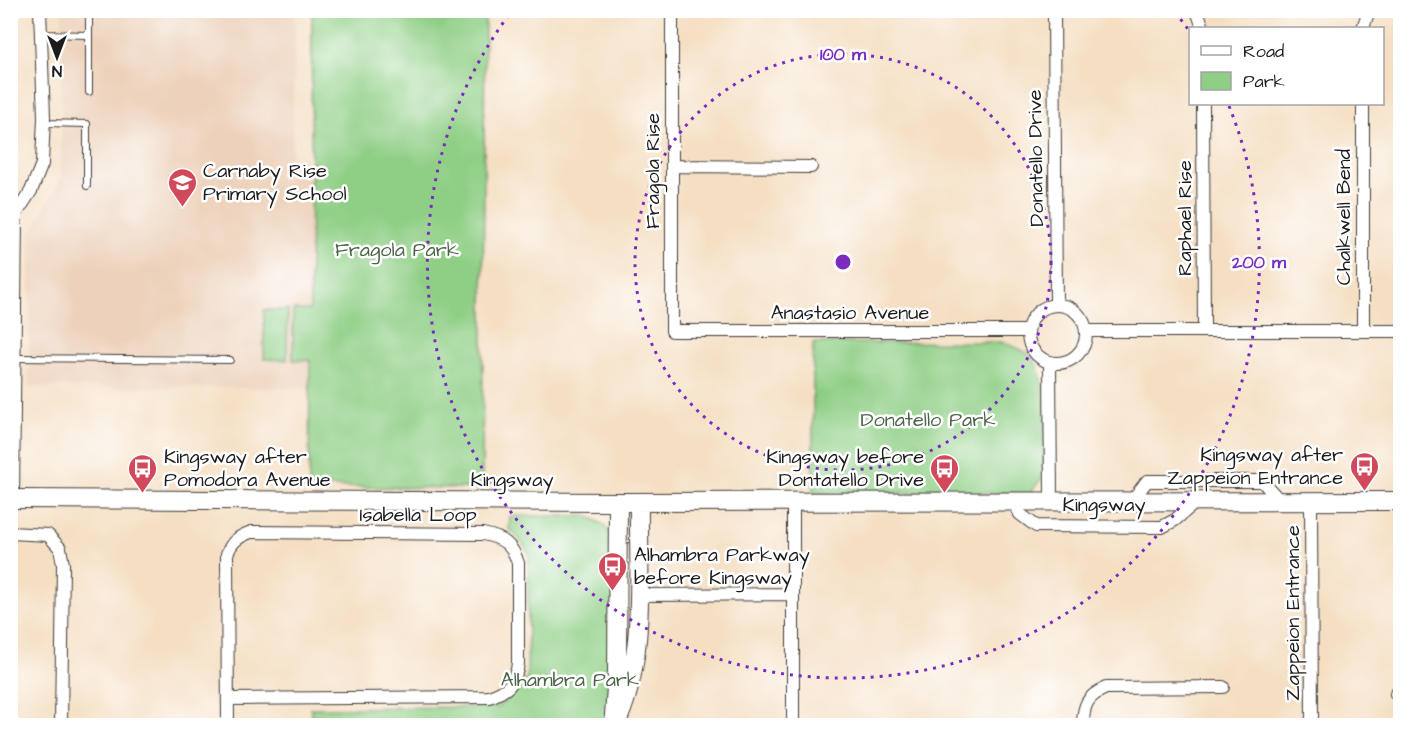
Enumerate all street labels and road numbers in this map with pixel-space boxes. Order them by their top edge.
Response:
street label: Donatello Drive [1021,89,1051,227]
street label: Fragola Rise [639,113,668,229]
street label: Chalkwell Bend [1330,149,1358,285]
street label: Raphael Rise [1171,160,1199,276]
street label: Anastasio Avenue [771,299,929,327]
street label: Kingsway [471,466,553,495]
street label: Kingsway [1063,491,1145,520]
street label: Isabella Loop [359,501,477,529]
street label: Zappeion Entrance [1279,525,1307,701]

